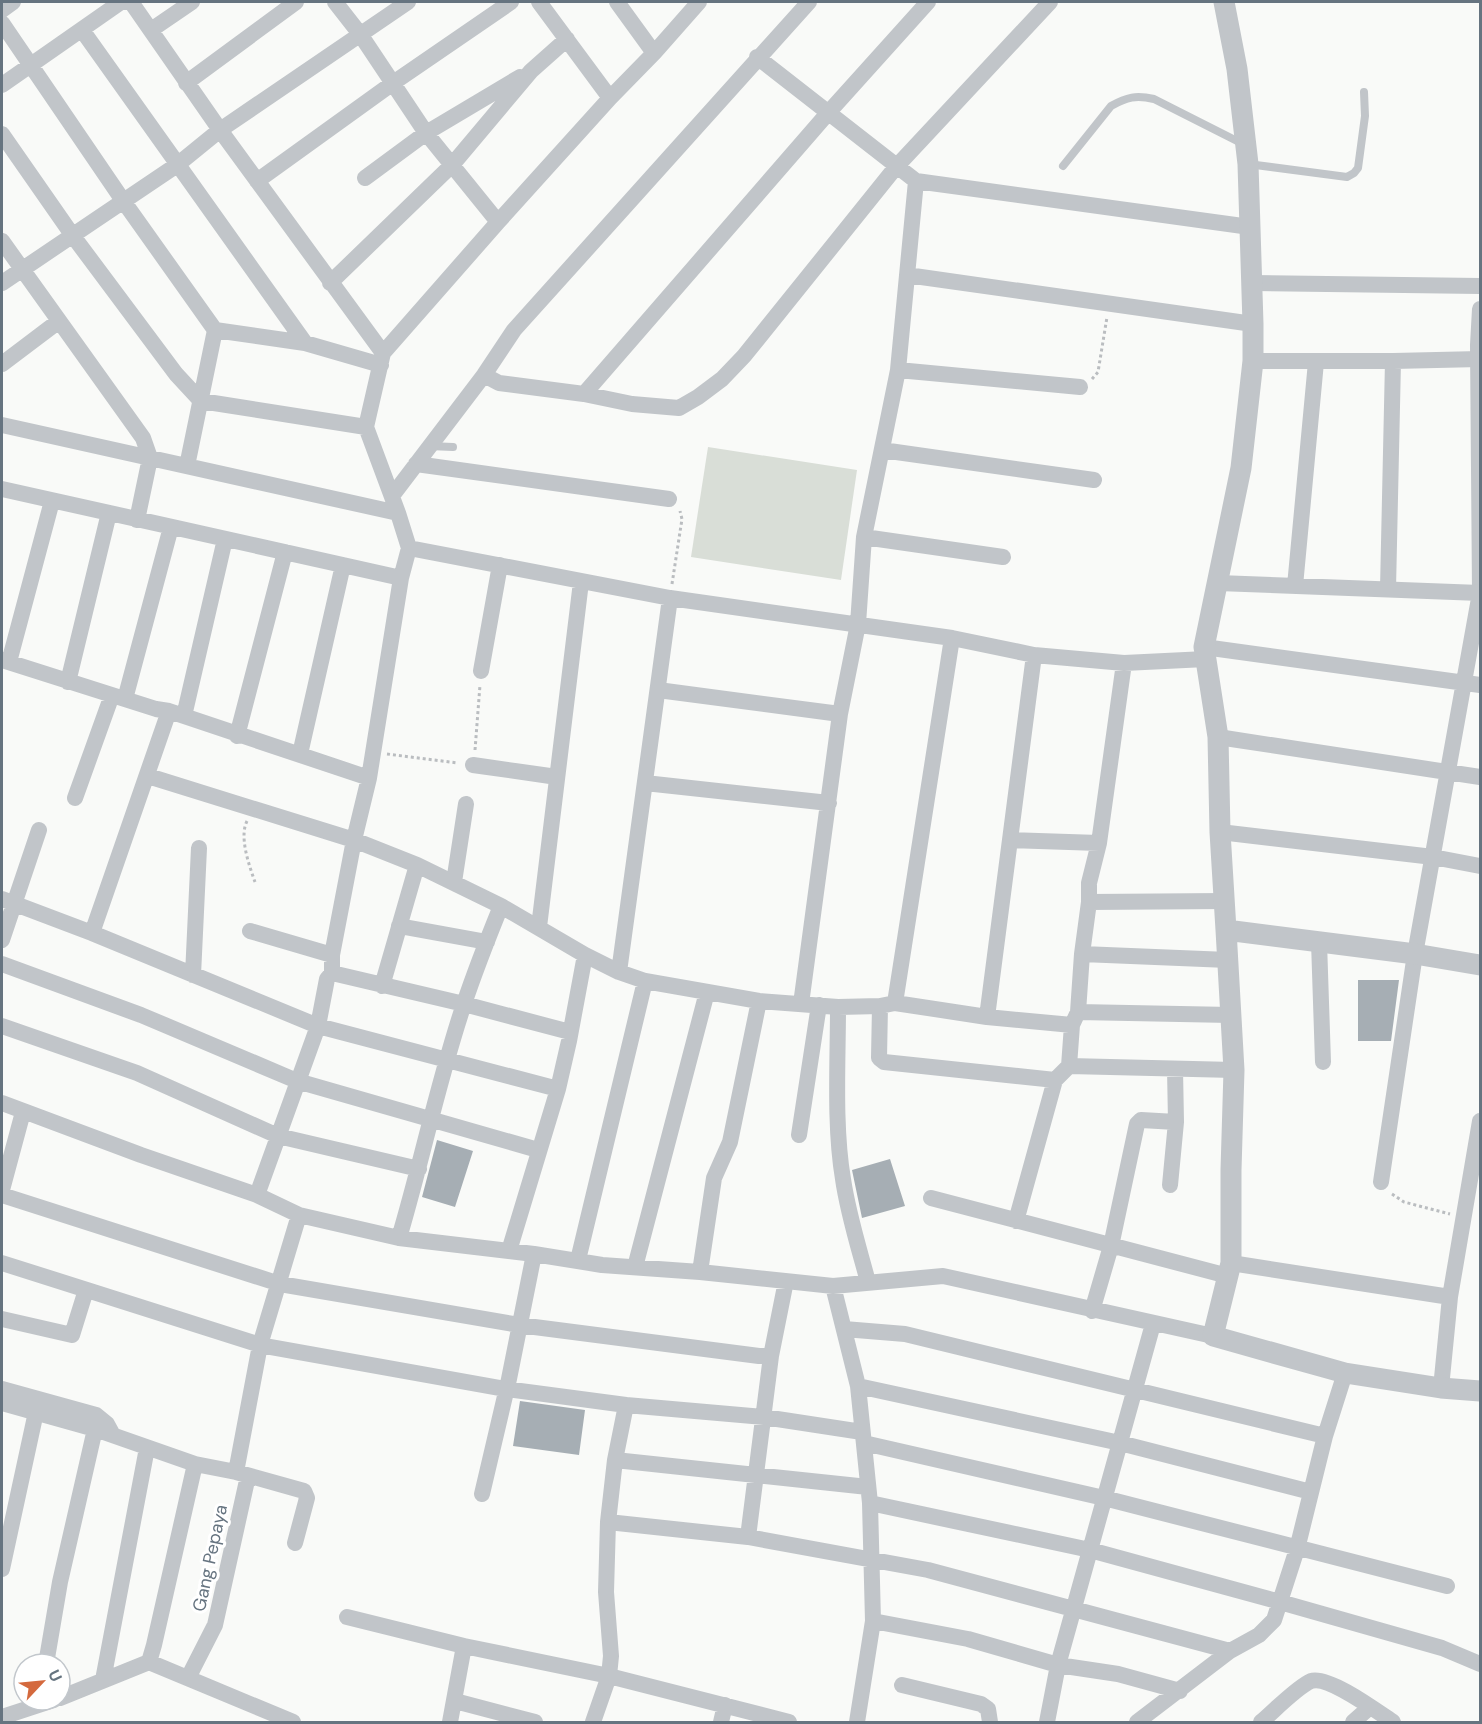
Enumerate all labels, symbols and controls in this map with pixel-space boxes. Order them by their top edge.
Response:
street label: Gang Pepaya [187,1502,233,1614]
north arrow [12,1652,72,1712]
text: U [43,1666,67,1685]

